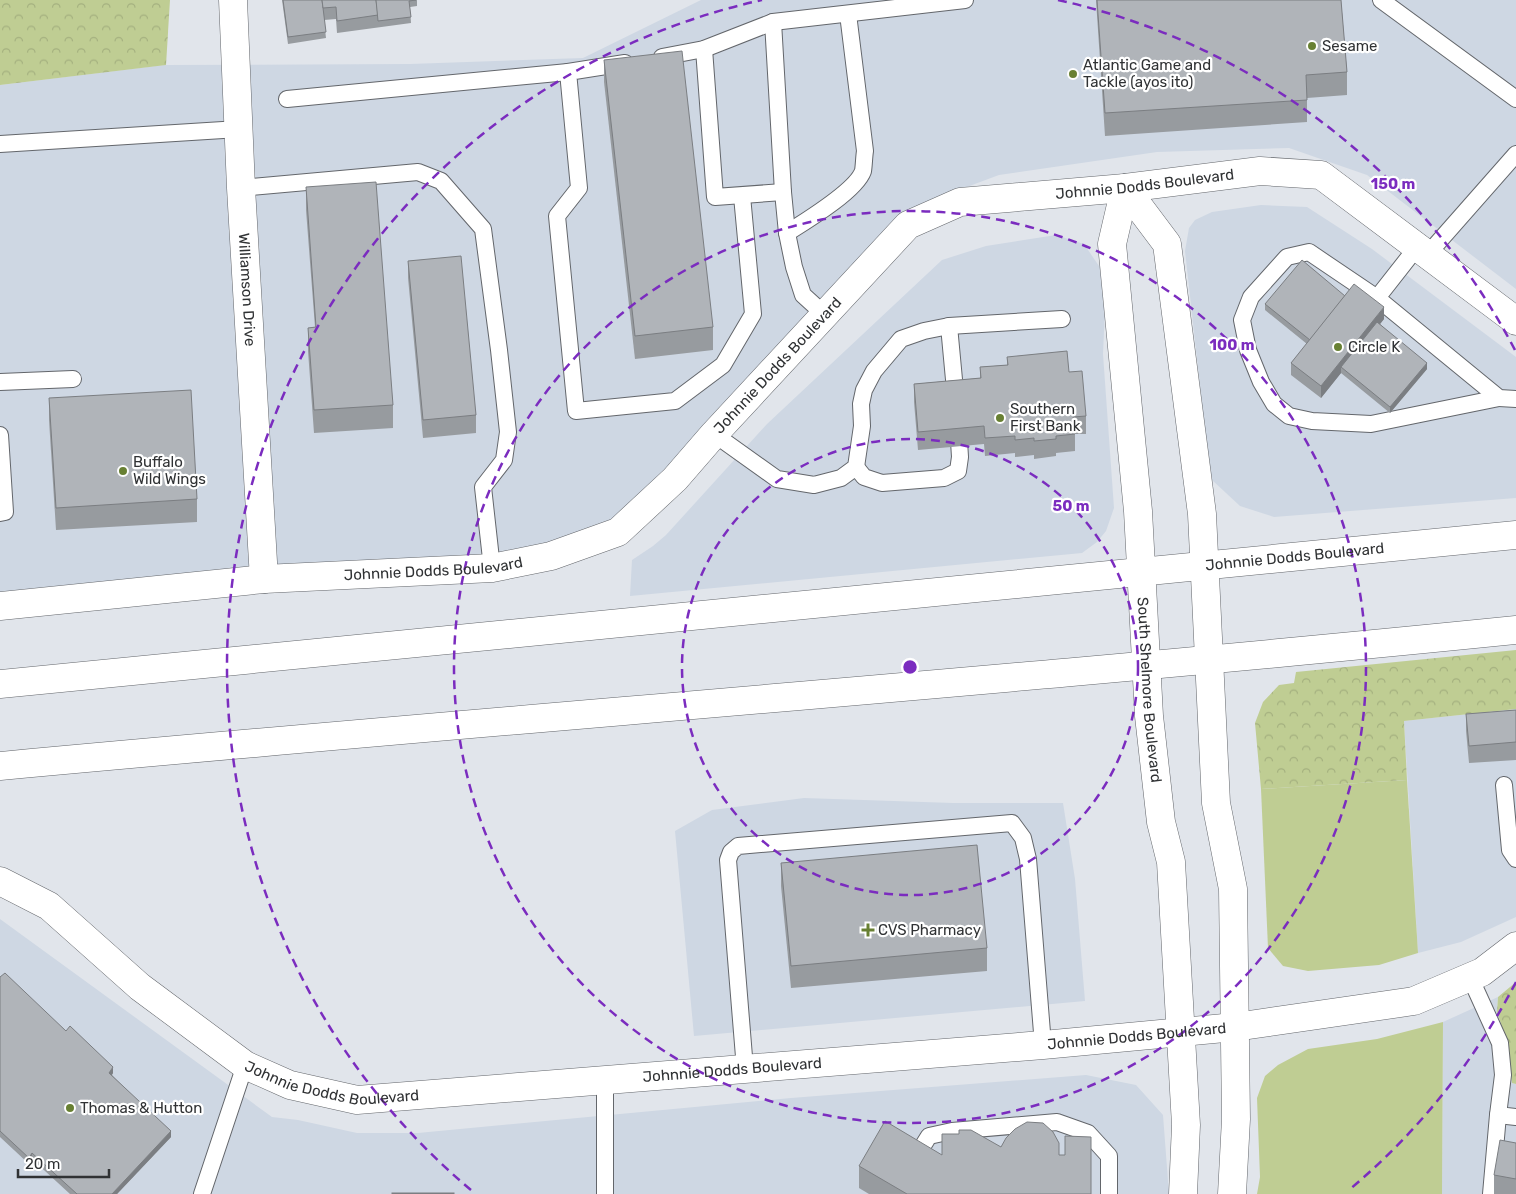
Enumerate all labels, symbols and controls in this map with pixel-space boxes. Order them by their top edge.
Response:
place label: Sesame [1322,37,1377,55]
marker: Sesame [1306,40,1318,52]
place label: Atlantic Game and Tackle (ayos ito) [1083,56,1211,91]
marker: Atlantic Game and Tackle (ayos ito) [1067,68,1079,80]
street label: Johnnie Dodds Boulevard [1055,165,1235,203]
text: 150 m [1371,175,1415,193]
street label: Williamson Drive [235,233,259,347]
street label: Johnnie Dodds Boulevard [710,293,845,437]
text: 100 m [1210,336,1254,354]
place label: Circle K [1348,338,1400,356]
marker: Circle K [1332,341,1344,353]
place label: Southern First Bank [1010,400,1081,435]
marker: Southern First Bank [994,412,1006,424]
place label: Buffalo Wild Wings [133,453,206,488]
marker: Buffalo Wild Wings [117,465,129,477]
text: 50 m [1053,497,1089,515]
street label: Johnnie Dodds Boulevard [1204,539,1385,574]
street label: Johnnie Dodds Boulevard [343,553,524,584]
street label: South Shelmore Boulevard [1134,597,1165,784]
centre of rings [901,658,919,676]
place label: CVS Pharmacy [878,921,981,939]
marker: CVS Pharmacy [862,924,874,936]
street label: Johnnie Dodds Boulevard [1047,1019,1227,1054]
street label: Johnnie Dodds Boulevard [642,1054,823,1086]
street label: Johnnie Dodds Boulevard [242,1057,420,1109]
place label: Thomas & Hutton [80,1099,202,1117]
marker: Thomas & Hutton [64,1102,76,1114]
scale bar [18,1146,109,1178]
text: 20 m [25,1155,60,1173]

